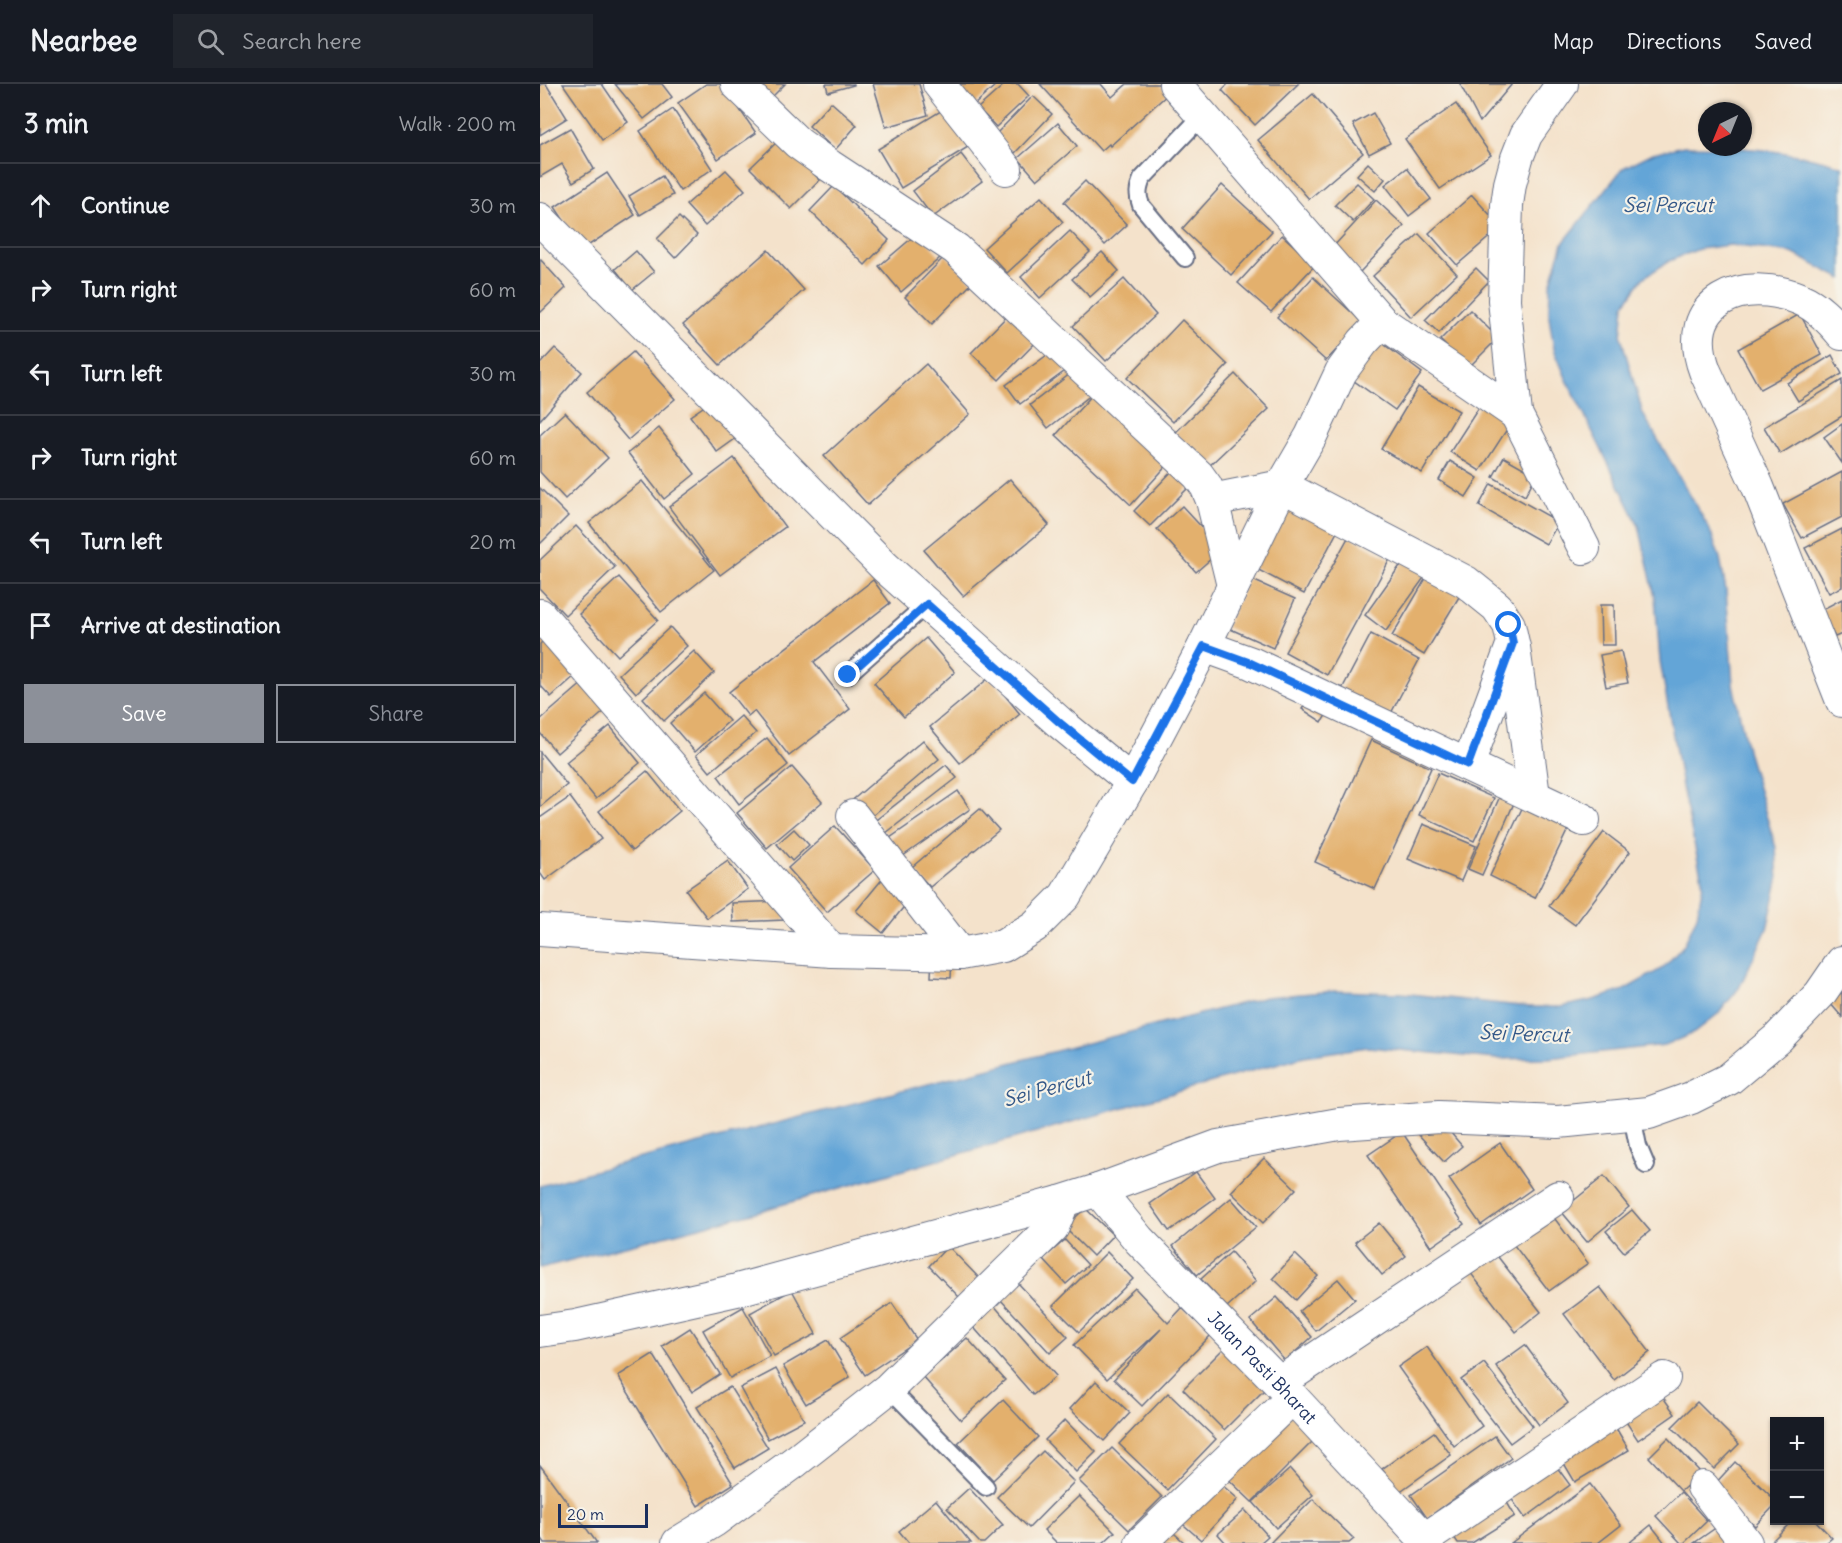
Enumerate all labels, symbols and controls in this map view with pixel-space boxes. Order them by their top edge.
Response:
search box [173,14,593,68]
text: Nearbee [30,23,137,59]
icon: search [194,25,227,58]
text: Search here [242,27,362,55]
text: Map [1553,28,1594,55]
text: Directions [1627,28,1721,55]
text: Saved [1754,28,1812,55]
north arrow [1698,102,1752,156]
text: 3 min [24,107,89,140]
text: Walk · 200 m [399,111,516,136]
icon: ahead [24,189,57,222]
text: Continue [81,191,170,219]
water label: Sei Percut [1623,192,1715,217]
text: 30 m [469,193,516,218]
icon: right [24,273,57,306]
text: Turn right [81,275,177,303]
text: 60 m [469,277,516,302]
icon: left [24,357,57,390]
text: Turn left [81,359,162,387]
text: 30 m [469,361,516,386]
icon: right [24,441,57,474]
text: Turn right [81,443,177,471]
text: 60 m [469,445,516,470]
icon: left [24,525,57,558]
text: Turn left [81,527,162,555]
text: 20 m [470,529,516,554]
icon: arrive [24,609,57,642]
text: Arrive at destination [81,611,281,639]
route start [1495,611,1521,637]
route end [834,661,860,687]
button: Save [24,684,264,743]
button: Share [276,684,516,743]
water label: Sei Percut [1479,1019,1572,1047]
water label: Sei Percut [1000,1064,1096,1112]
street label: Jalan Pasti Bharat [1203,1306,1322,1428]
map controls [1770,1417,1824,1525]
button: + [1770,1417,1824,1471]
button: − [1770,1471,1824,1525]
scale bar [558,1501,648,1528]
text: 20 m [567,1504,604,1524]

